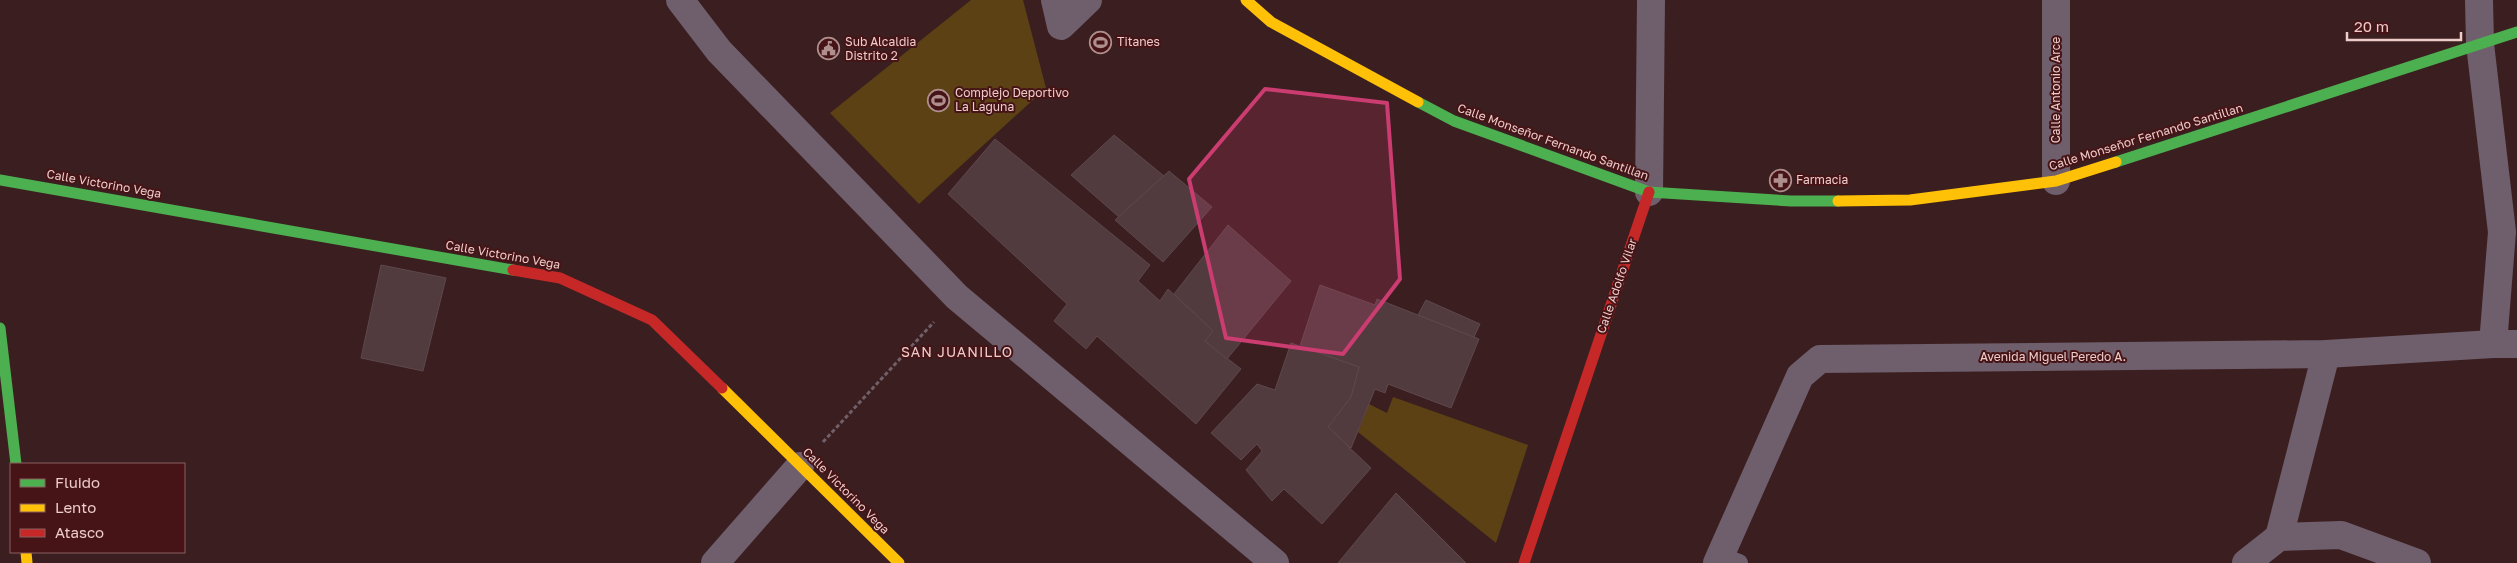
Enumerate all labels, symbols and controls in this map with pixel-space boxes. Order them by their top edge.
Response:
scale bar [2347,10,2461,42]
text: 20 m [2354,17,2389,35]
sports icon: Titanes [1089,30,1113,54]
place label: Sub Alcaldia Distrito 2 [845,34,916,63]
place label: Titanes [1117,34,1160,49]
public building icon: Sub Alcaldia Distrito 2 [817,37,841,61]
street label: Calle Antonio Arce [2048,37,2063,143]
place label: Complejo Deportivo La Laguna [955,85,1069,114]
sports icon: Complejo Deportivo La Laguna [927,88,951,112]
street label: Calle Monseñor Fernando Santillan [1456,100,1651,183]
street label: Calle Monseñor Fernando Santillan [2047,100,2245,173]
street label: Calle Victorino Vega [46,166,163,201]
pharmacy icon: Farmacia [1768,168,1792,192]
place label: Farmacia [1796,172,1848,187]
street label: Calle Adolfo Vilar [1593,236,1640,335]
street label: Calle Victorino Vega [445,237,562,272]
district label: SAN JUANILLO [901,343,1013,360]
street label: Avenida Miguel Peredo A. [1980,349,2126,364]
street label: Calle Victorino Vega [800,444,893,537]
legend [10,463,185,553]
text: Fluido [55,473,100,491]
text: Lento [55,498,96,516]
text: Atasco [55,523,104,541]

